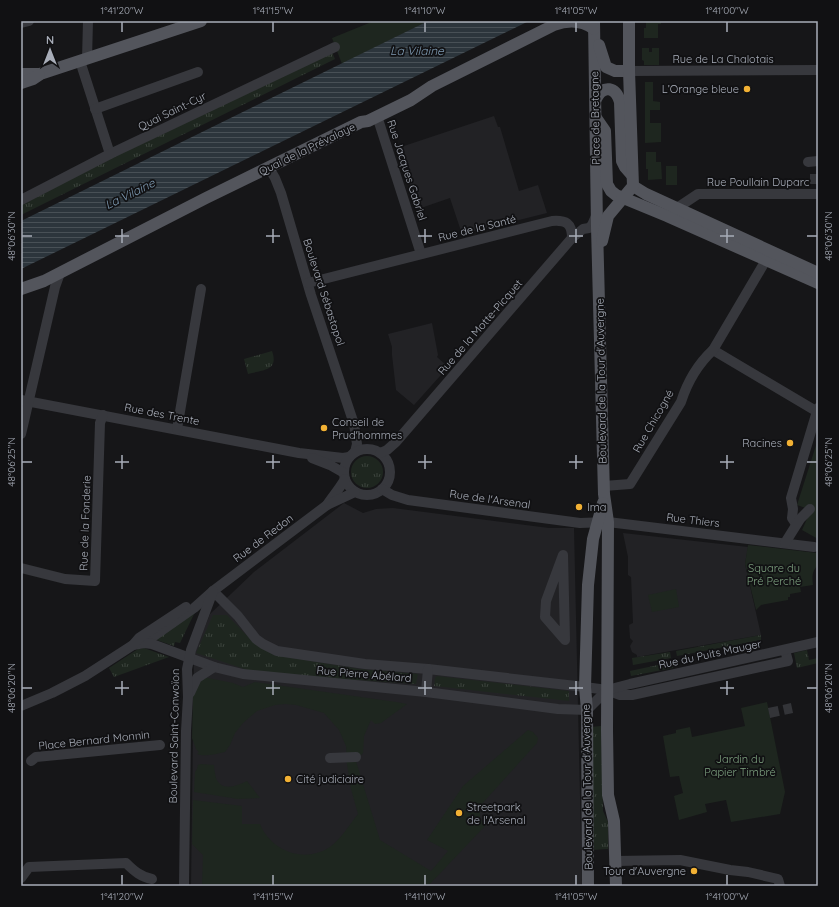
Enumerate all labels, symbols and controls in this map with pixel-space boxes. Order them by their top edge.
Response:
text: 1°41'20"W [101,4,144,17]
text: 1°41'15"W [253,4,294,17]
text: 1°41'10"W [405,4,446,17]
text: 1°41'05"W [555,4,598,17]
text: 1°41'00"W [705,4,749,17]
north arrow [30,30,70,70]
text: N [46,33,54,47]
water label: La Vilaine [390,43,445,58]
street label: Rue de La Chalotais [672,52,774,66]
street label: Place de Bretagne [587,71,603,165]
place label: L’Orange bleue [662,82,739,96]
marker: L’Orange bleue [742,84,752,94]
street label: Quai Saint-Cyr [136,88,209,134]
street label: Rue Jacques Gabriel [384,118,430,222]
street label: Quai de la Prévalaye [256,120,358,178]
water label: La Vilaine [102,174,158,212]
street label: Rue Poullain Duparc [707,175,810,189]
text: 48°06'30"N [5,211,18,261]
text: 48°06'30"N [822,211,835,261]
street label: Rue de la Santé [437,212,517,244]
street label: Boulevard Sébastopol [300,237,348,347]
street label: Rue de la Motte-Picquet [435,276,525,378]
street label: Boulevard de la Tour d'Auvergne [593,298,609,464]
street label: Rue Chicogné [629,387,677,455]
street label: Rue des Trente [123,400,201,428]
place label: Conseil de Prud'hommes [332,415,402,442]
marker: Conseil de Prud'hommes [319,423,329,433]
place label: Racines [742,436,782,450]
text: 48°06'25"N [5,437,18,487]
text: 48°06'25"N [822,437,835,487]
marker: Racines [785,438,795,448]
street label: Rue de la Fonderie [76,475,94,571]
street label: Rue de l'Arsenal [449,486,531,512]
place label: Ima [587,500,606,514]
marker: Ima [574,502,584,512]
street label: Rue Thiers [666,510,720,530]
street label: Rue de Redon [230,511,296,565]
park label: Square du Pré Perché [747,561,801,588]
street label: Rue du Puits Mauger [657,636,764,672]
text: 48°06'20"N [5,663,18,713]
street label: Rue Pierre Abélard [316,663,412,685]
text: 48°06'20"N [822,663,835,713]
street label: Boulevard Saint-Conwoïon [166,668,182,804]
street label: Boulevard de la Tour d'Auvergne [579,704,595,870]
street label: Place Bernard Monnin [38,727,150,753]
park label: Jardin du Papier Timbré [704,752,776,779]
place label: Cité judiciaire [296,772,364,786]
marker: Cité judiciaire [283,774,293,784]
place label: Streetpark de l'Arsenal [467,800,526,827]
marker: Streetpark de l'Arsenal [454,808,464,818]
place label: Tour d'Auvergne [603,864,686,878]
marker: Tour d'Auvergne [689,866,699,876]
text: 1°41'20"W [101,890,144,903]
text: 1°41'15"W [253,890,294,903]
text: 1°41'10"W [405,890,446,903]
text: 1°41'05"W [555,890,598,903]
text: 1°41'00"W [705,890,749,903]

